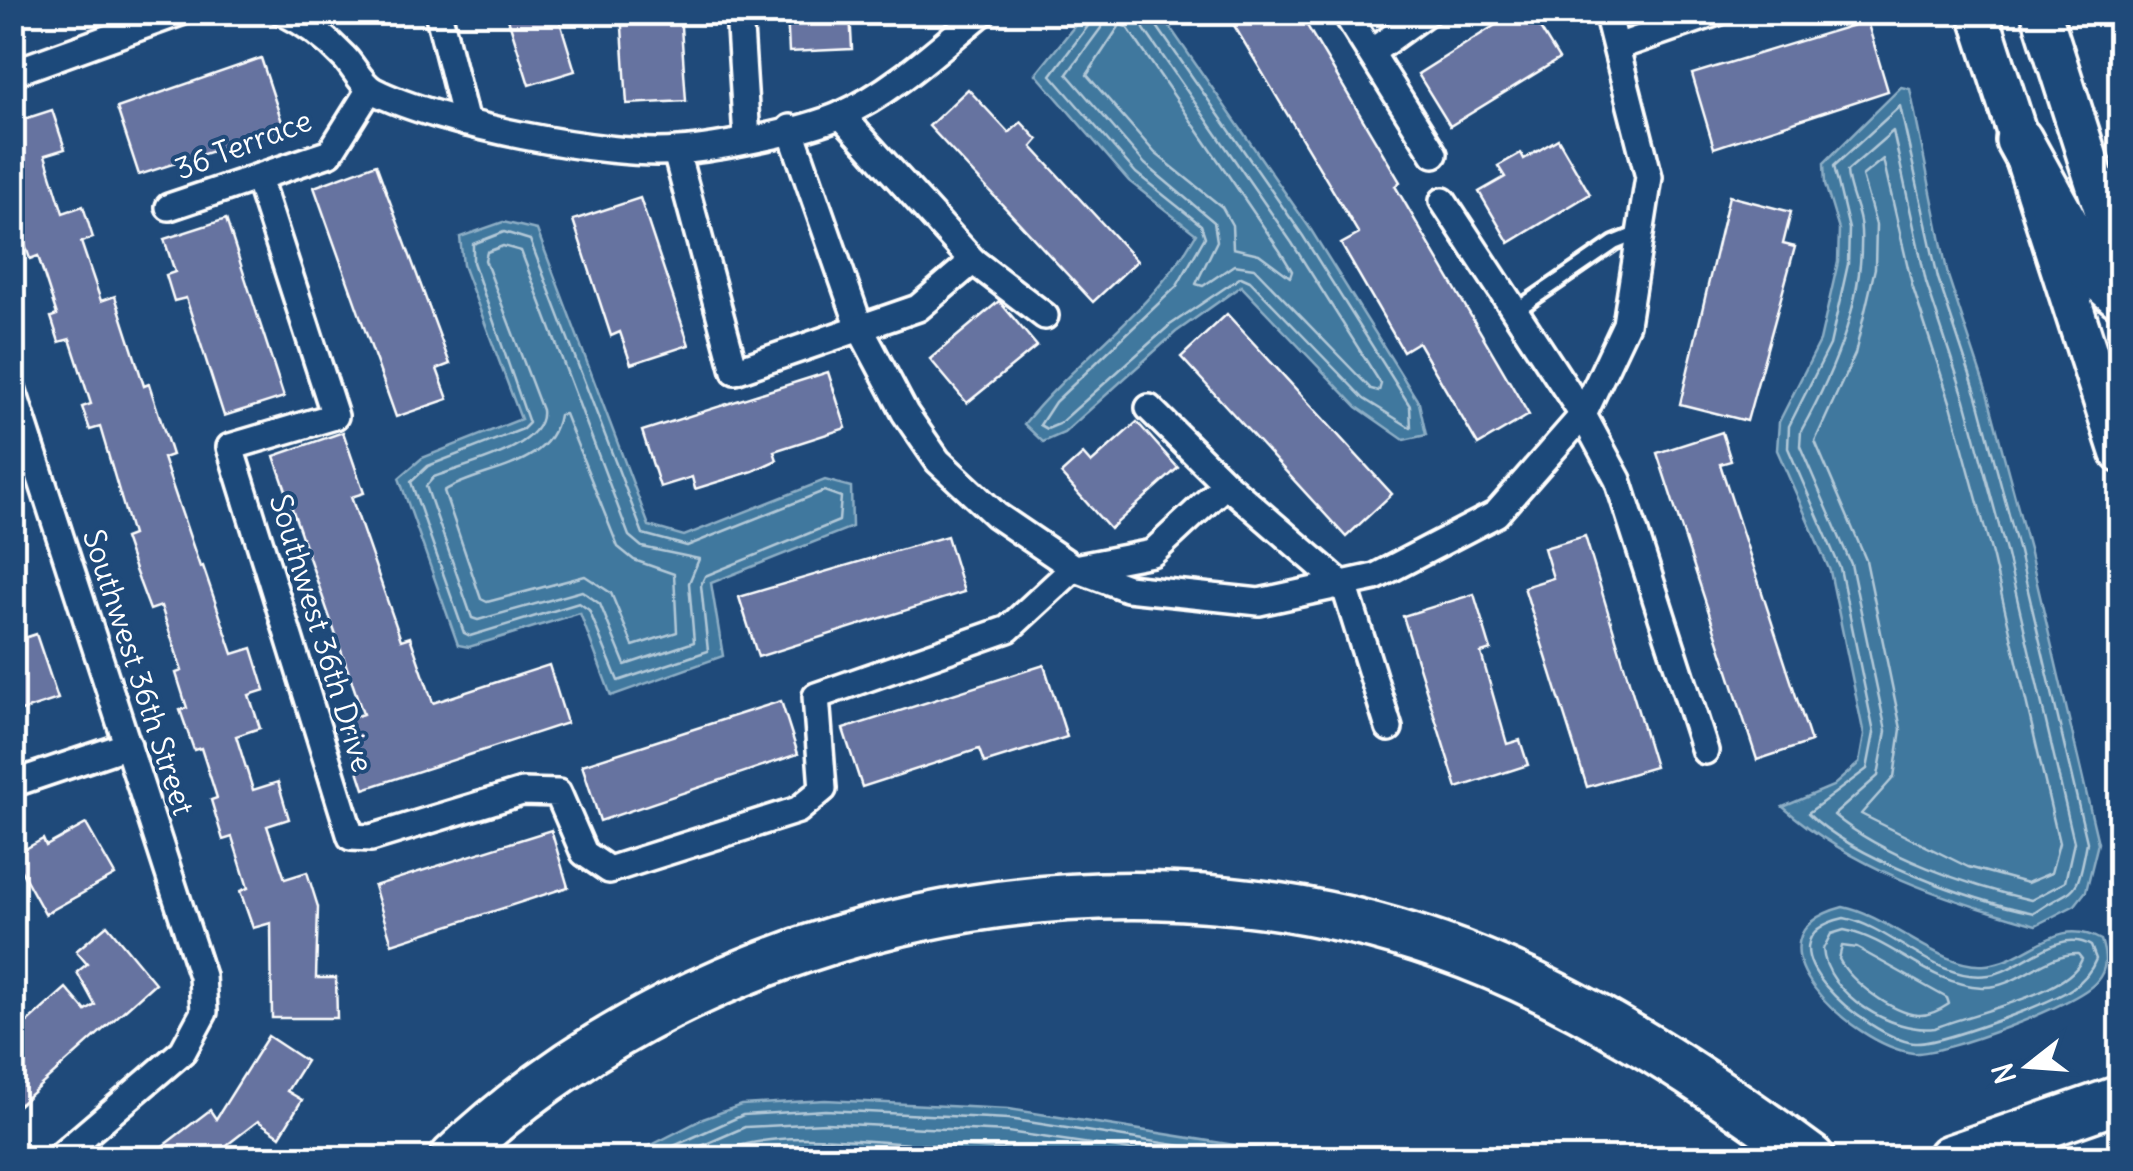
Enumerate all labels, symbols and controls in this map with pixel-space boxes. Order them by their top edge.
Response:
street label: 36 Terrace [169,101,317,187]
street label: Southwest 36th Drive [262,489,382,777]
street label: Southwest 36th Street [75,524,203,820]
north arrow [1978,1016,2078,1116]
text: N [1984,1059,2024,1088]

